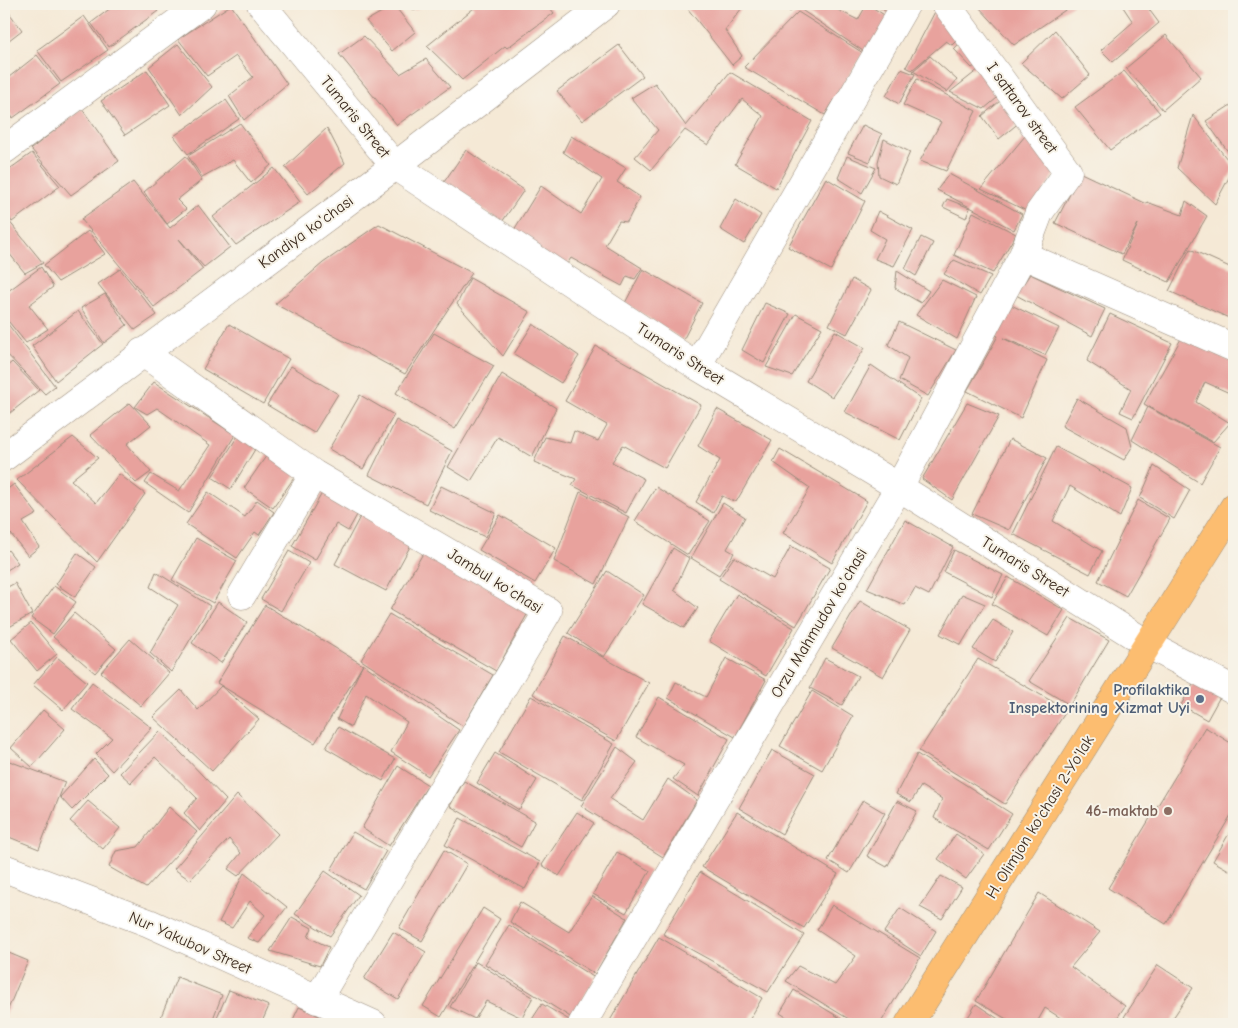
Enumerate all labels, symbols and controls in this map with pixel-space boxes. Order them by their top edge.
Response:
street label: I sattarov street [983,59,1061,157]
street label: Tumaris Street [317,72,394,162]
street label: Kandiya ko'chasi [255,192,357,272]
street label: Tumaris Street [633,319,727,389]
street label: Tumaris Street [978,533,1073,601]
street label: Jambul ko'chasi [444,545,546,617]
street label: Orzu Mahmudov ko'chasi [767,545,871,701]
place label: Profilaktika Inspektorining Xizmat Uyi [1009,681,1190,717]
marker: Profilaktika Inspektorining Xizmat Uyi [1194,693,1206,705]
street label: H. Olimjon ko'chasi 2-Yo'lak [982,732,1098,902]
place label: 46-maktab [1086,802,1158,820]
marker: 46-maktab [1162,805,1174,817]
street label: Nur Yakubov Street [126,908,254,978]

